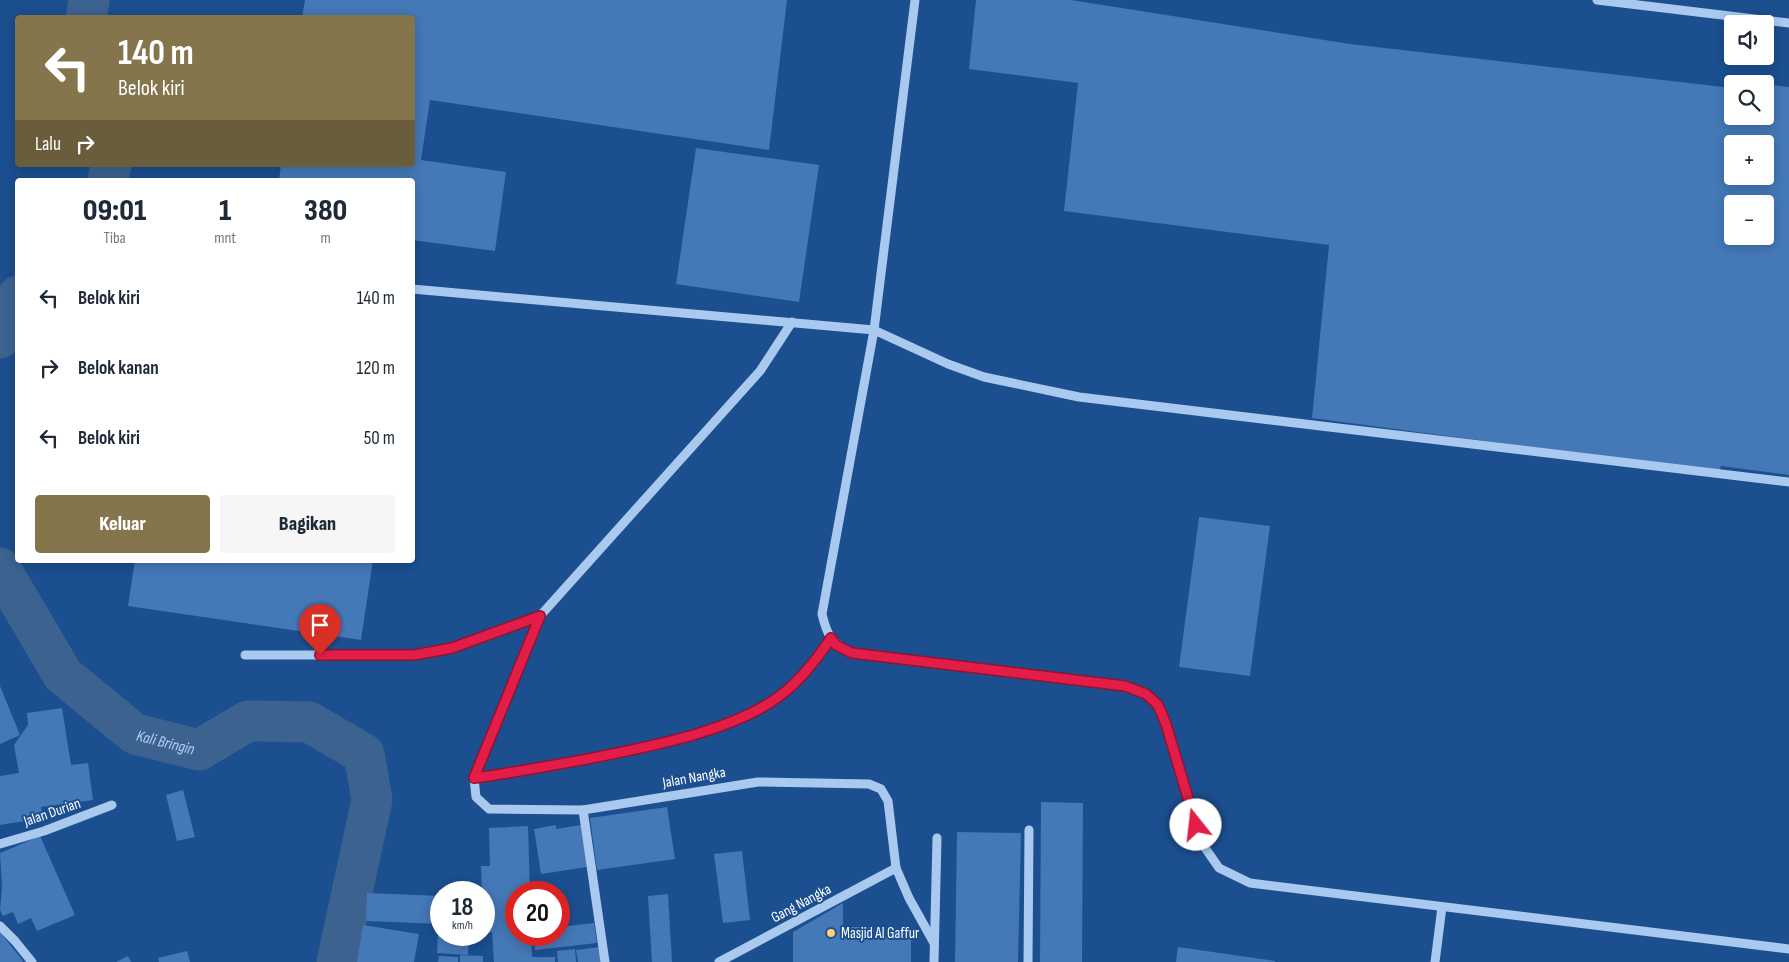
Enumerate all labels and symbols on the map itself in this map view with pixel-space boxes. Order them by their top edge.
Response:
pin [299,604,341,655]
water label: Kali Bringin [134,727,197,760]
street label: Jalan Nangka [660,763,727,793]
street label: Jalan Durian [20,794,83,831]
position arrow [1169,798,1221,850]
street label: Gang Nangka [768,880,835,927]
speed limit sign: 20 [505,881,570,946]
place label: Masjid Al Gaffur [841,924,920,943]
marker: Masjid Al Gaffur [825,927,837,939]

